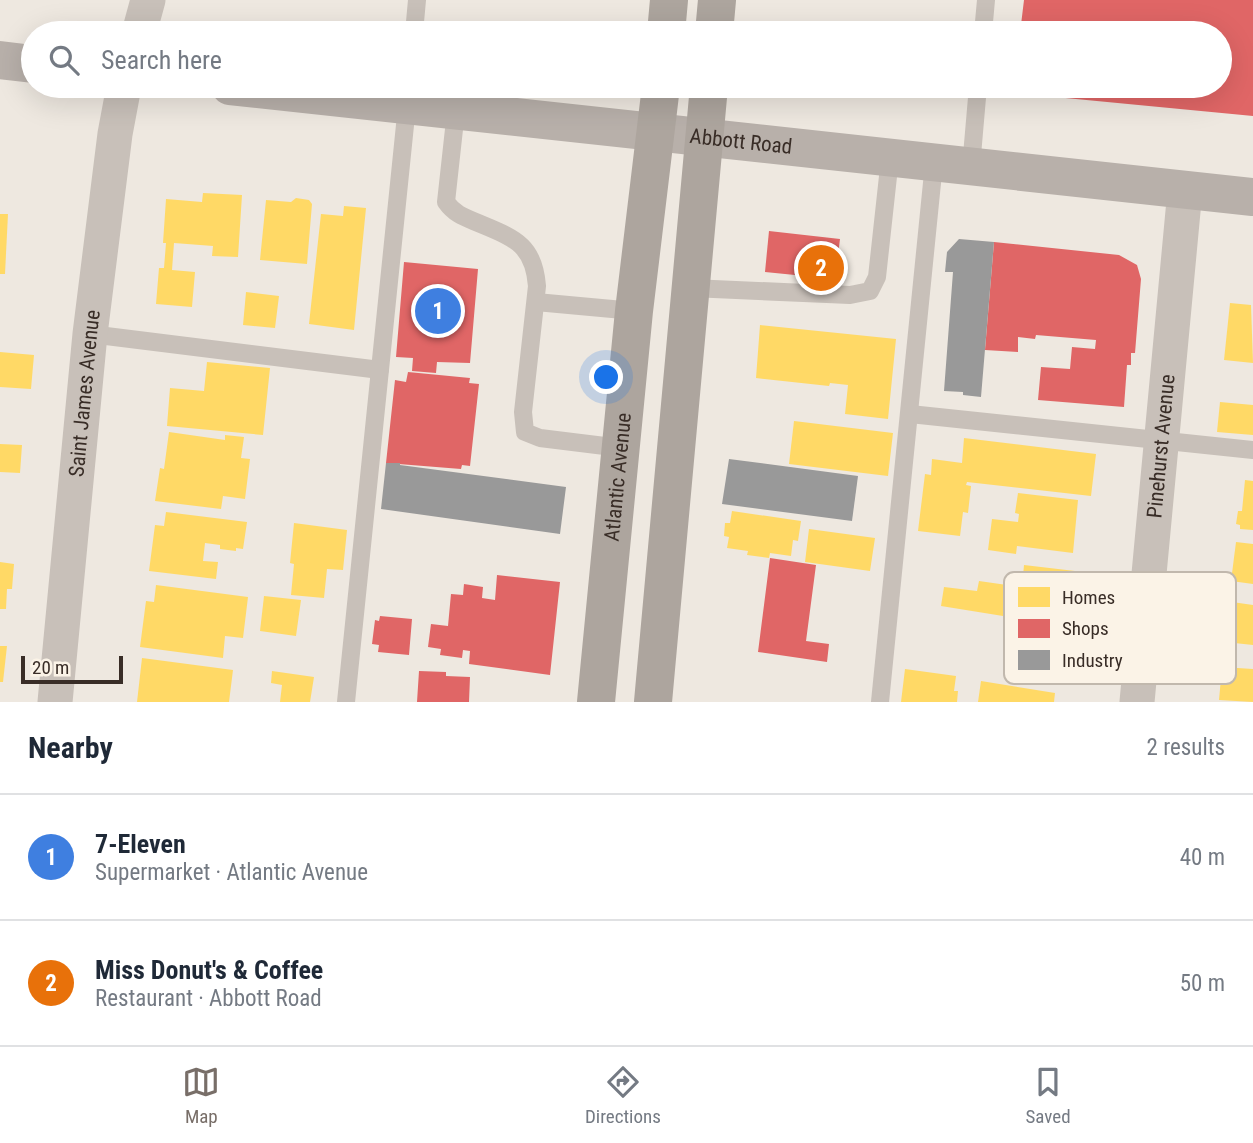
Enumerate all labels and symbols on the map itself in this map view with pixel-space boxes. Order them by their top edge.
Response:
street label: Abbott Road [689,124,793,159]
pin: 2 [798,242,844,294]
pin: 1 [415,285,461,337]
street label: Saint James Avenue [64,308,105,478]
your location [589,360,623,394]
street label: Pinehurst Avenue [1142,373,1180,519]
street label: Atlantic Avenue [600,411,636,543]
legend [1004,572,1236,684]
text: Homes [1062,586,1115,609]
text: Shops [1062,617,1109,640]
text: Industry [1062,649,1123,672]
scale bar [21,653,122,685]

